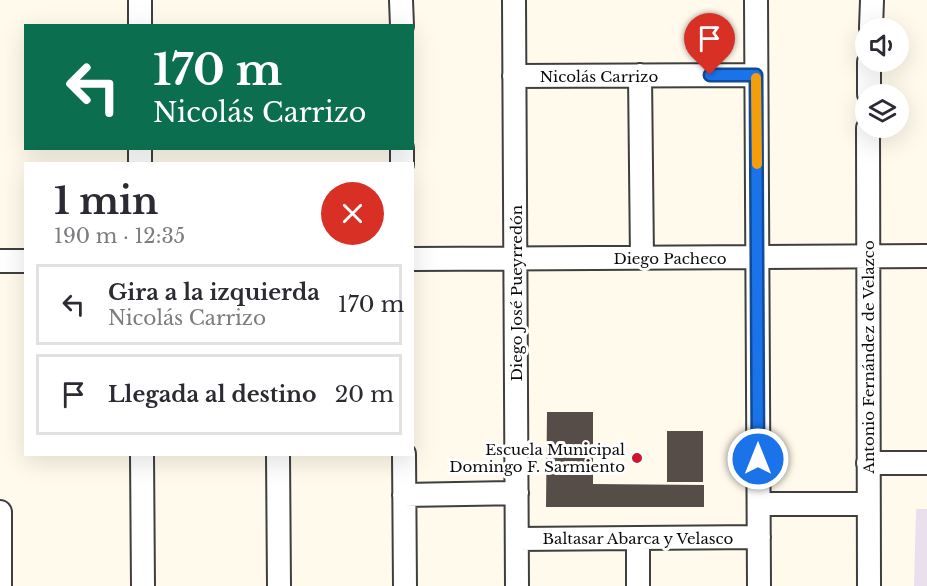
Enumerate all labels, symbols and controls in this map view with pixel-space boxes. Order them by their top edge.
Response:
pin [684,13,735,75]
map controls [855,18,909,138]
button: sound [855,18,909,72]
icon: arrive [693,22,726,55]
text: 170 m [153,44,282,96]
icon: left [54,48,132,126]
street label: Nicolás Carrizo [540,67,658,86]
button: layers [855,84,909,138]
text: Nicolás Carrizo [153,96,366,129]
text: 1 min [54,179,158,224]
button: close [321,182,384,245]
street label: Diego José Pueyrredón [507,205,526,381]
text: 190 m · 12:35 [54,224,185,248]
street label: Antonio Fernández de Velazco [859,240,878,475]
street label: Diego Pacheco [613,249,727,268]
text: Gira a la izquierda [108,279,320,306]
icon: left [57,288,90,321]
text: 170 m [338,291,404,318]
text: Nicolás Carrizo [108,306,266,330]
icon: arrive [57,378,90,411]
text: Llegada al destino [108,381,317,408]
text: 20 m [335,381,394,408]
position arrow [726,427,790,491]
place label: Escuela Municipal Domingo F. Sarmiento [449,440,625,476]
marker: Escuela Municipal Domingo F. Sarmiento [630,451,644,465]
street label: Baltasar Abarca y Velasco [543,529,734,548]

